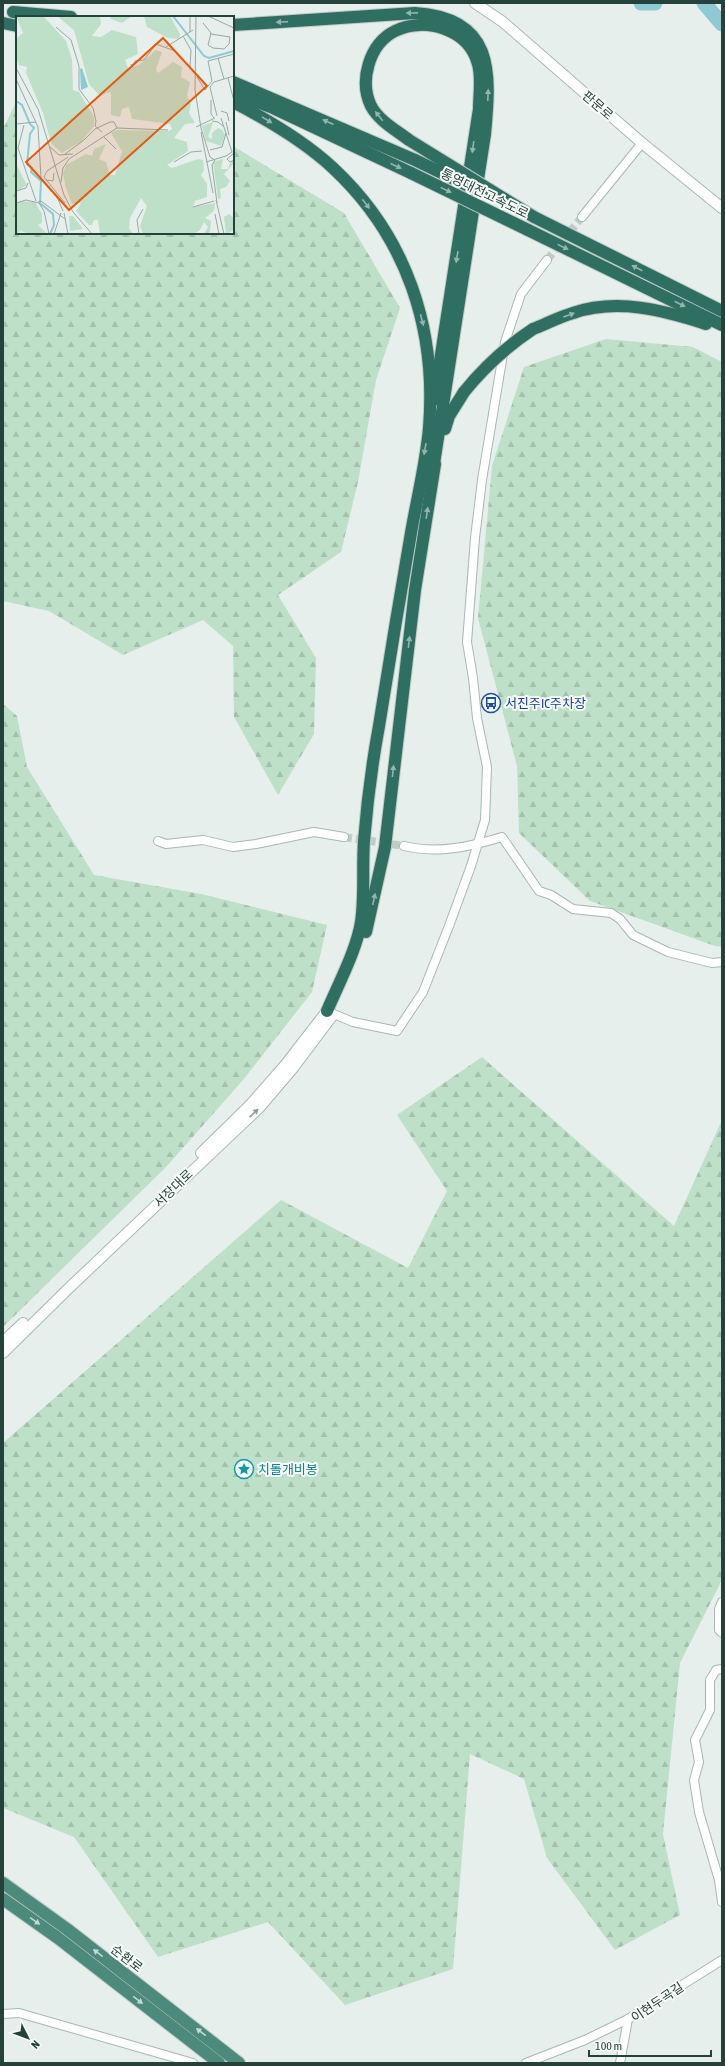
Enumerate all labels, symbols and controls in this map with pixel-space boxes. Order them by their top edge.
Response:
one-way arrow [405,10,418,16]
inset map [16,16,234,234]
one-way arrow [276,19,289,26]
street label: 판문로 [579,88,616,123]
one-way arrow [485,89,492,101]
one-way arrow [375,111,383,121]
one-way arrow [261,117,273,124]
one-way arrow [323,119,334,125]
one-way arrow [470,141,476,153]
one-way arrow [391,163,402,169]
street label: 통영대전고속도로 [438,166,531,221]
one-way arrow [441,187,452,193]
one-way arrow [361,198,370,209]
one-way arrow [557,243,569,250]
one-way arrow [454,251,460,263]
one-way arrow [632,264,643,271]
one-way arrow [674,301,685,307]
one-way arrow [563,311,575,317]
one-way arrow [419,314,425,326]
one-way arrow [422,443,428,455]
one-way arrow [424,507,430,519]
one-way arrow [406,635,412,648]
bus stop icon: 서진주IC주차장 [480,692,502,714]
place label: 서진주IC주차장 [505,696,586,711]
one-way arrow [390,765,397,777]
one-way arrow [371,893,377,905]
one-way arrow [249,1109,259,1118]
street label: 서장대로 [151,1166,196,1210]
place icon: 치돌개비봉 [233,1458,255,1480]
place label: 치돌개비봉 [258,1462,318,1477]
one-way arrow [30,1917,40,1925]
street label: 순환로 [108,1941,145,1975]
one-way arrow [93,1949,104,1957]
street label: 이현두곡길 [628,1979,686,2025]
one-way arrow [133,1996,144,2004]
north arrow [8,2018,48,2058]
one-way arrow [196,2028,207,2037]
scale bar [589,2032,711,2058]
text: N [29,2038,42,2051]
text: 100 m [595,2039,622,2053]

